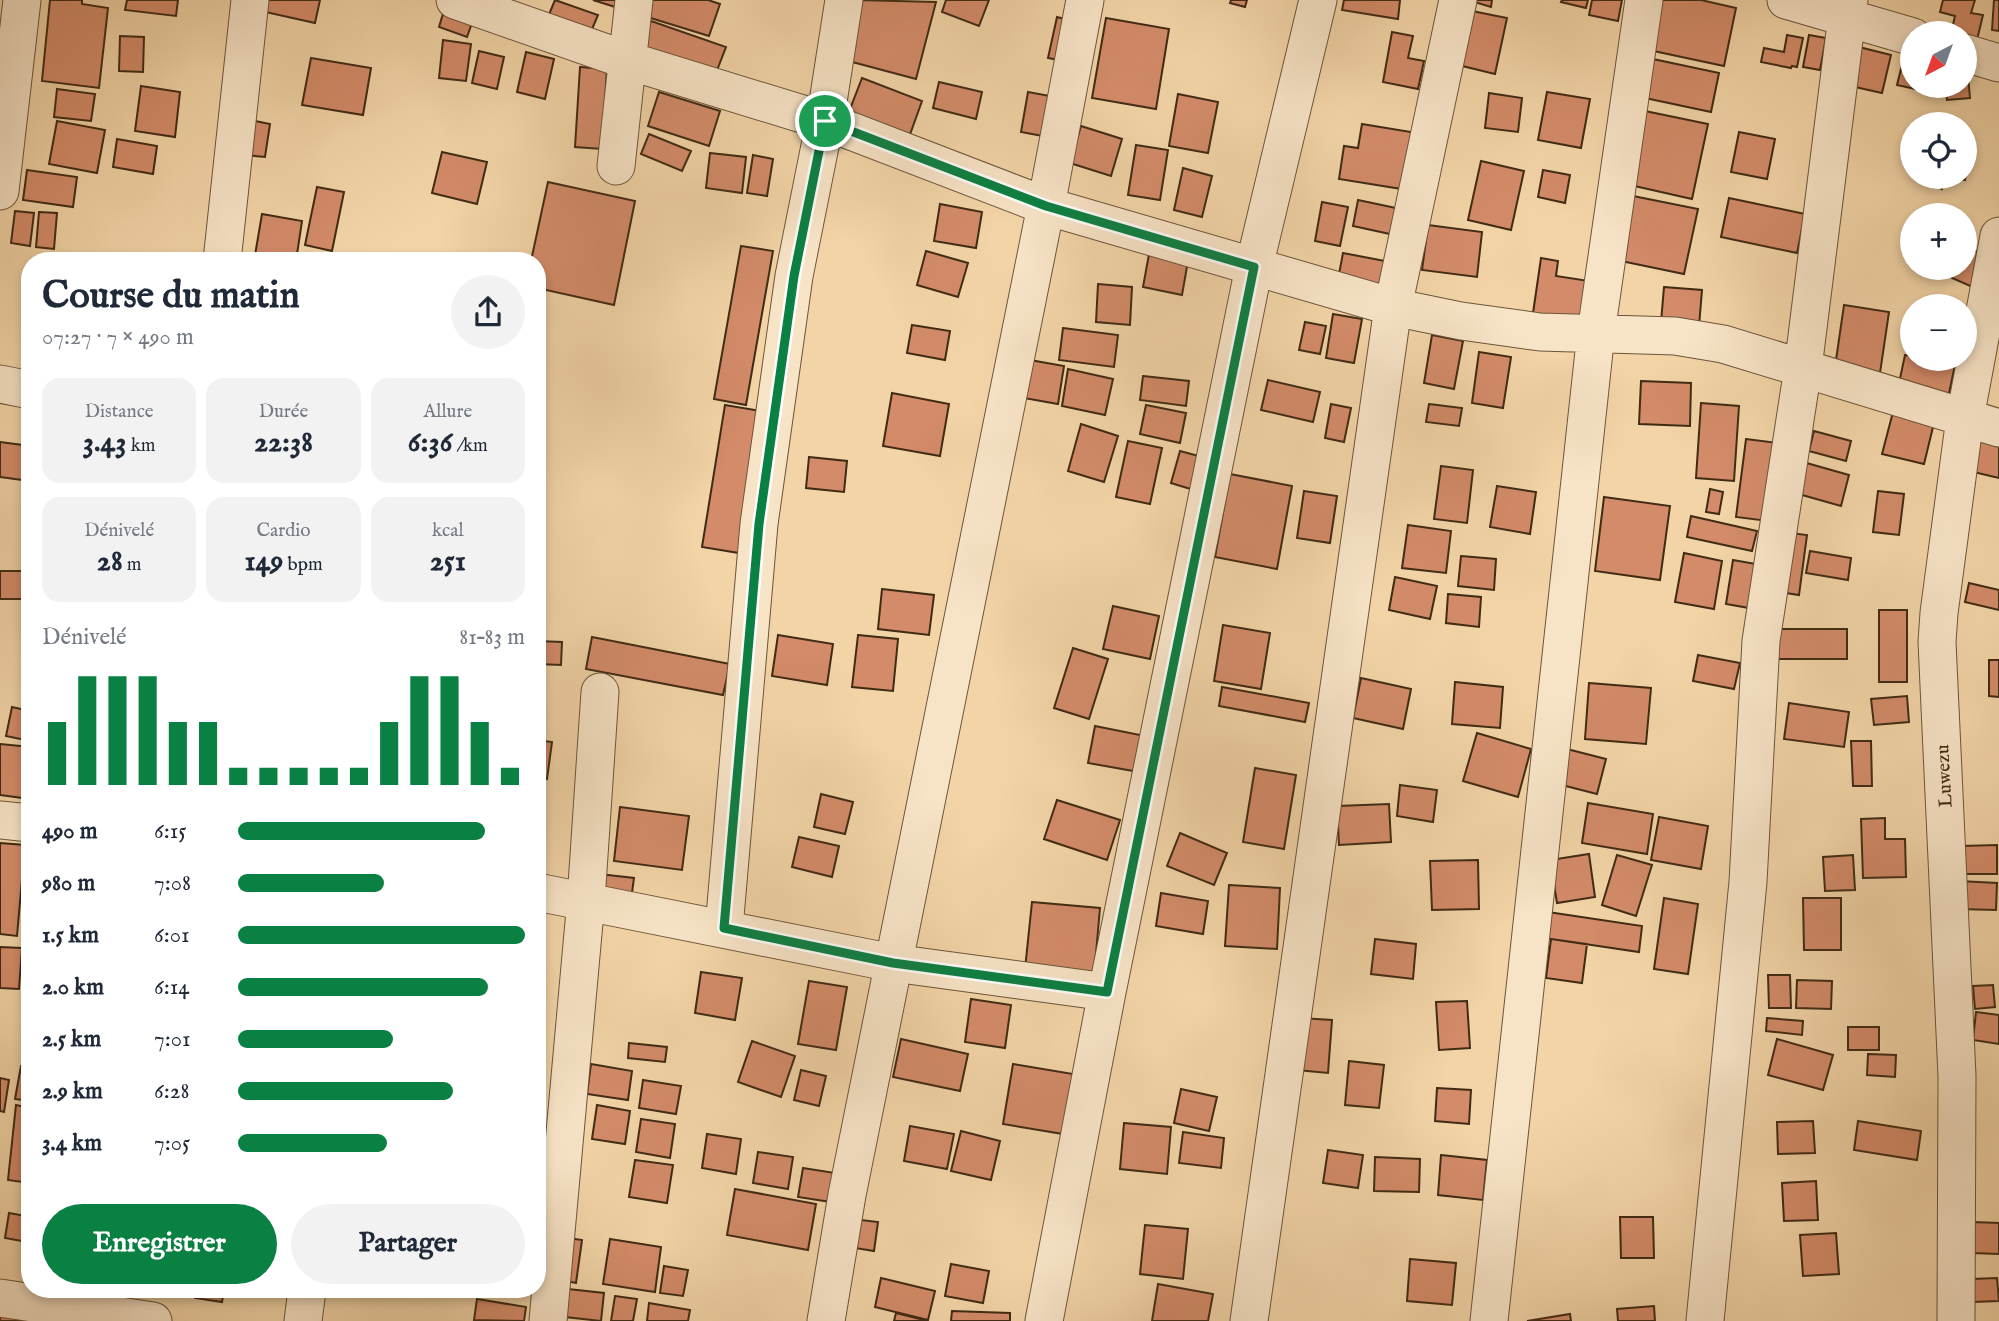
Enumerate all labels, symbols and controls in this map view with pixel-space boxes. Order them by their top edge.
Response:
north arrow [1900,21,1978,98]
map controls [1900,21,1977,371]
pin [795,91,855,151]
icon: arrive [806,102,844,140]
button: locate [1900,112,1977,189]
button: + [1900,203,1977,280]
text: Course du matin [42,273,300,321]
button: share [451,275,525,349]
button: − [1900,294,1977,371]
text: 07:27 · 7 × 490 m [42,323,194,352]
text: Distance [85,400,154,424]
text: Durée [259,400,308,424]
text: Allure [423,400,472,424]
text: 3.43 [83,424,127,462]
text: 22:38 [254,424,313,462]
text: 6:36 [408,424,452,462]
text: km [127,434,156,458]
text: /km [452,434,488,458]
text: Dénivelé [84,519,154,543]
text: Cardio [256,519,311,543]
text: kcal [432,519,464,543]
text: 28 [97,543,123,581]
text: 149 [244,543,283,581]
text: 251 [430,543,466,581]
text: m [123,553,142,577]
text: bpm [283,553,323,577]
text: Dénivelé [42,623,127,652]
text: 81–83 m [459,623,525,652]
street label: Luwezu [1931,744,1959,808]
text: 490 m [42,817,97,846]
text: 6:15 [154,817,187,846]
text: 980 m [42,869,95,898]
text: 7:08 [154,869,191,898]
text: 1.5 km [42,921,99,950]
text: 6:01 [154,921,190,950]
text: 2.0 km [42,973,104,1002]
text: 6:14 [154,973,190,1002]
text: 2.5 km [42,1025,101,1054]
text: 7:01 [154,1025,191,1054]
text: 2.9 km [42,1077,103,1106]
text: 6:28 [154,1077,190,1106]
text: 3.4 km [42,1129,102,1158]
text: 7:05 [154,1129,190,1158]
button: Enregistrer [42,1204,277,1284]
button: Partager [291,1204,525,1284]

